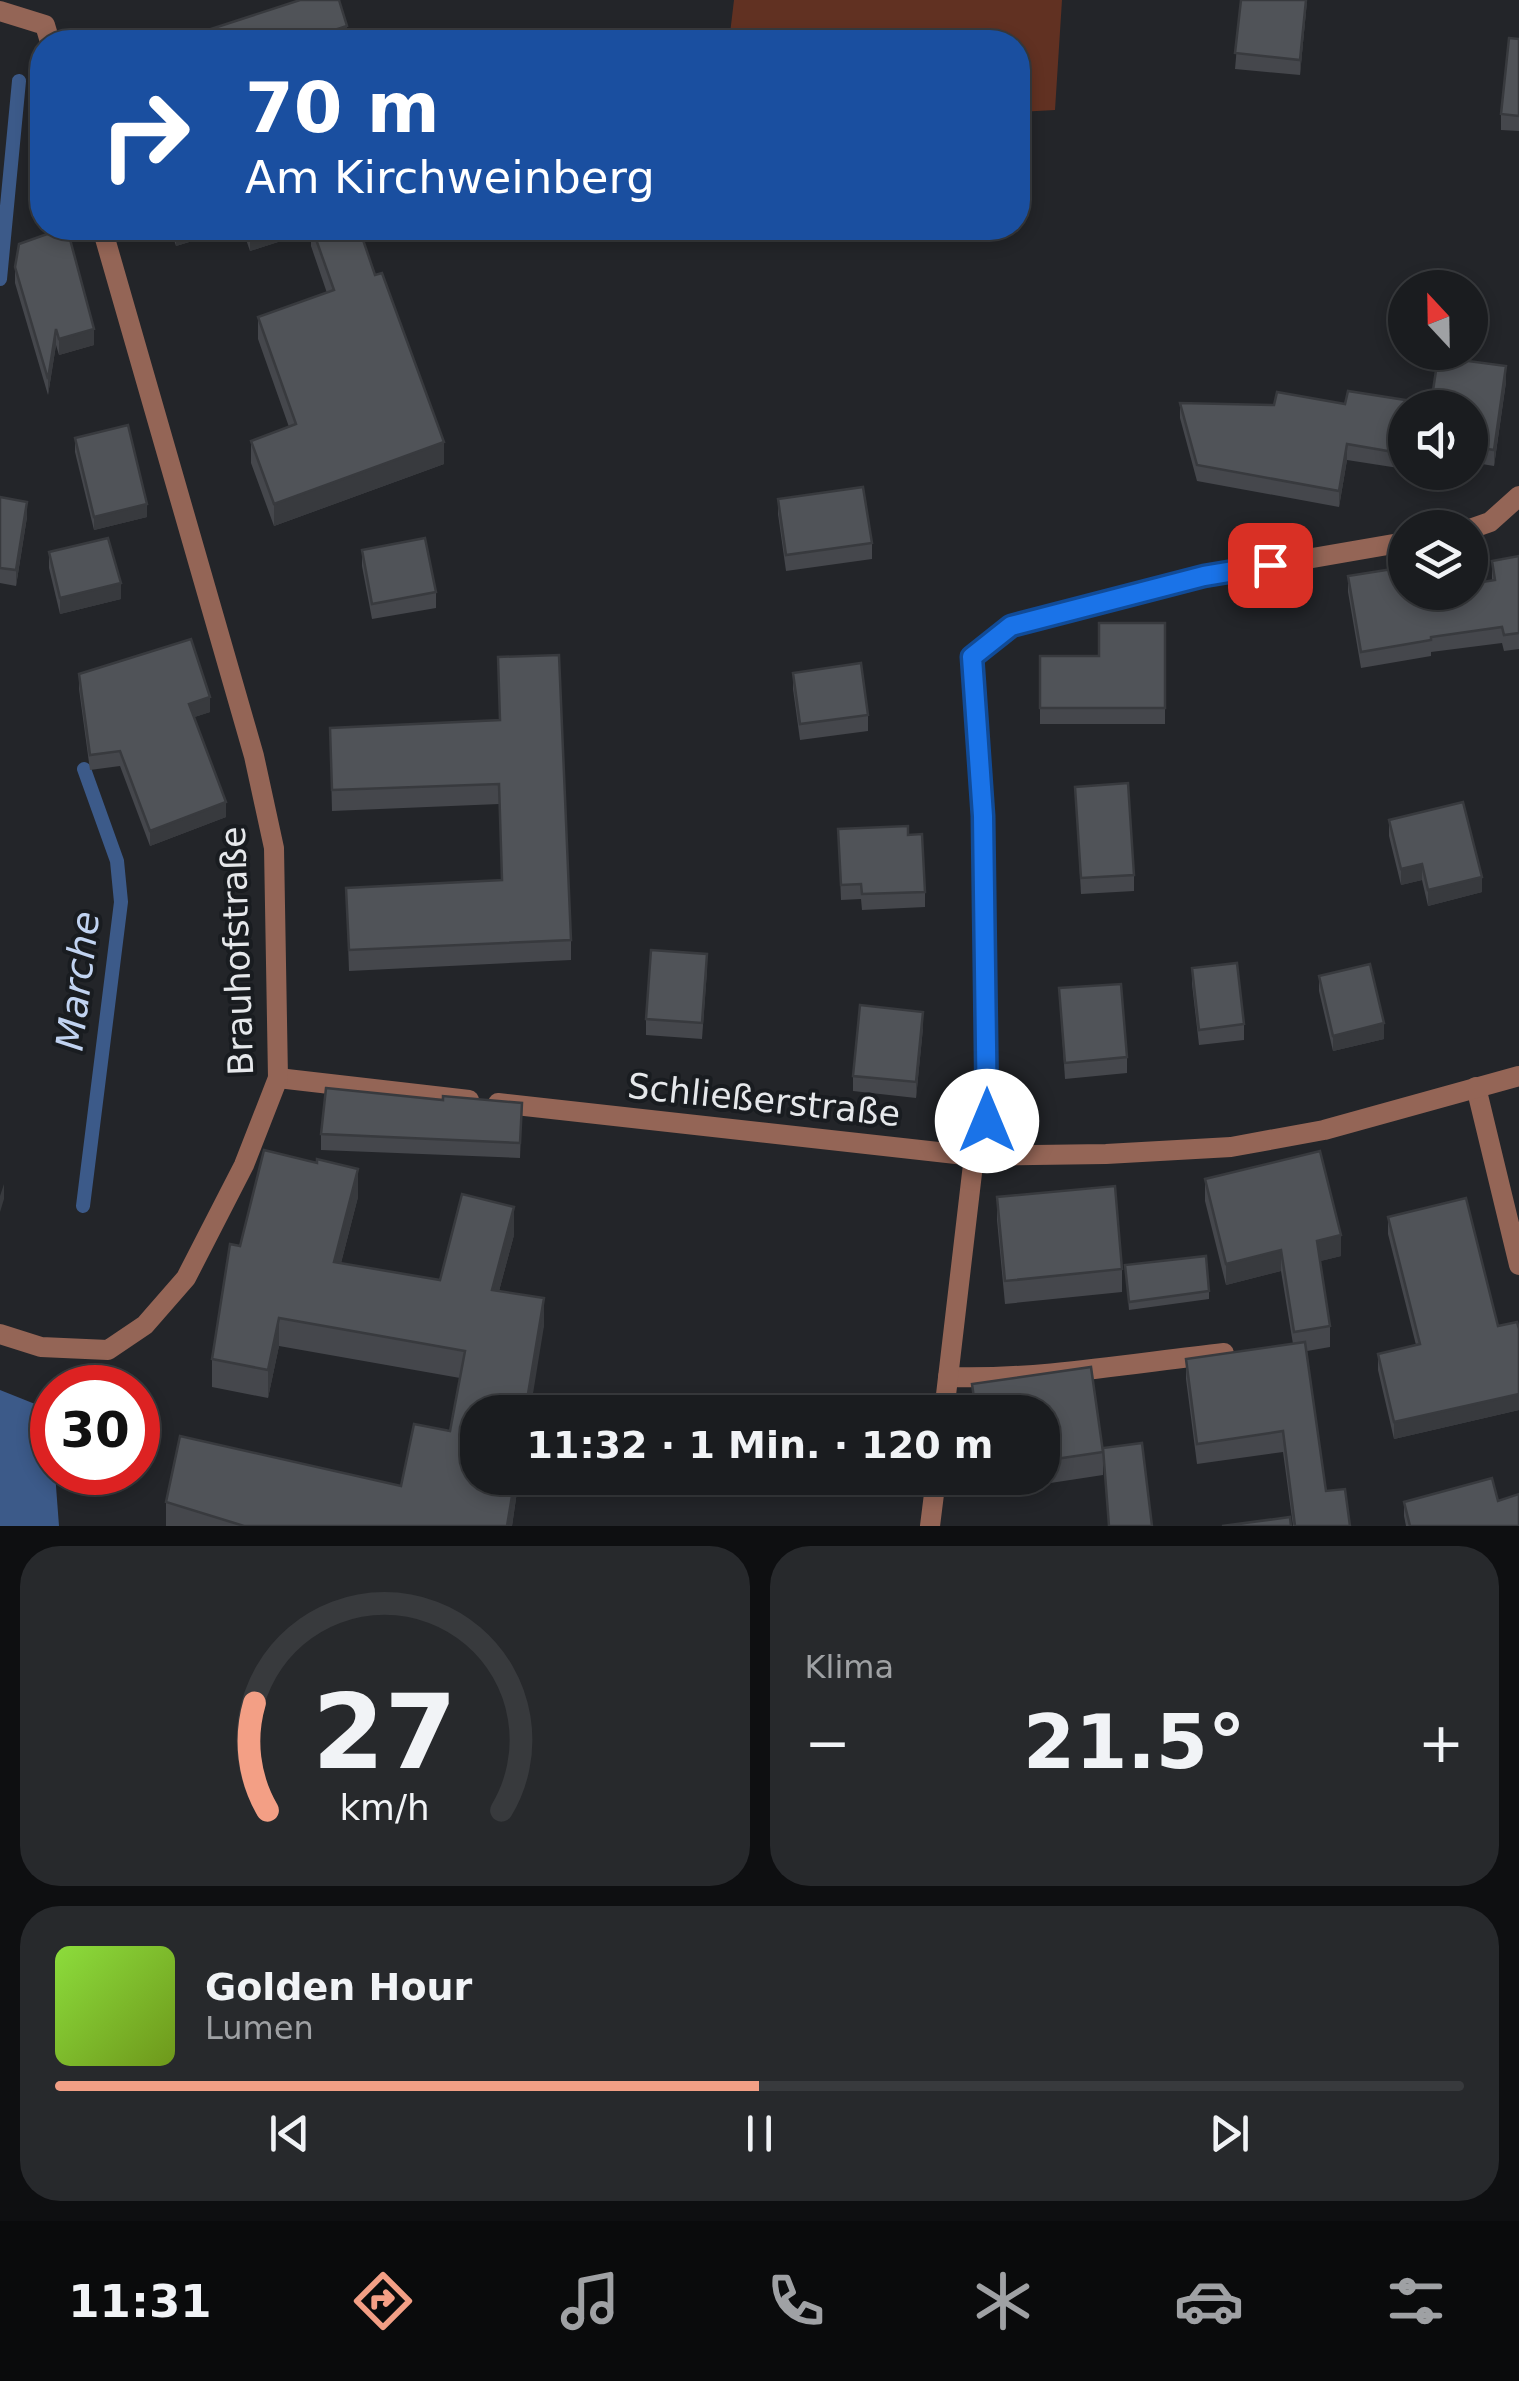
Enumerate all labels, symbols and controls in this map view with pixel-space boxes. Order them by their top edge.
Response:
text: 70 m [245,67,440,149]
icon: right [80,70,210,200]
text: Am Kirchweinberg [245,151,655,204]
north arrow [1388,270,1488,370]
map controls [1388,270,1488,610]
button: sound [1388,390,1488,490]
button: layers [1388,510,1488,610]
pin [1228,523,1313,608]
icon: arrive [1243,538,1298,593]
street label: Brauhofstraße [213,826,261,1076]
water label: Marche [48,909,108,1053]
street label: Schließerstraße [626,1066,902,1134]
position arrow [935,1069,1039,1173]
speed limit sign: 30 [30,1365,160,1495]
text: 11:32 · 1 Min. · 120 m [527,1423,993,1467]
text: Klima [805,1648,894,1686]
text: 27 [312,1671,457,1793]
text: 21.5° [1023,1698,1246,1786]
text: − [805,1711,851,1775]
text: + [1418,1711,1464,1775]
text: km/h [340,1787,430,1828]
text: Golden Hour [205,1965,472,2009]
text: Lumen [205,2009,314,2047]
icon: previous [262,2106,317,2161]
icon: pause [732,2106,787,2161]
icon: next [1202,2106,1257,2161]
icon: directions [348,2266,418,2336]
icon: music [555,2266,625,2336]
icon: phone [761,2266,831,2336]
icon: climate [968,2266,1038,2336]
icon: car [1174,2266,1244,2336]
icon: filters [1381,2266,1451,2336]
text: 11:31 [68,2275,212,2328]

